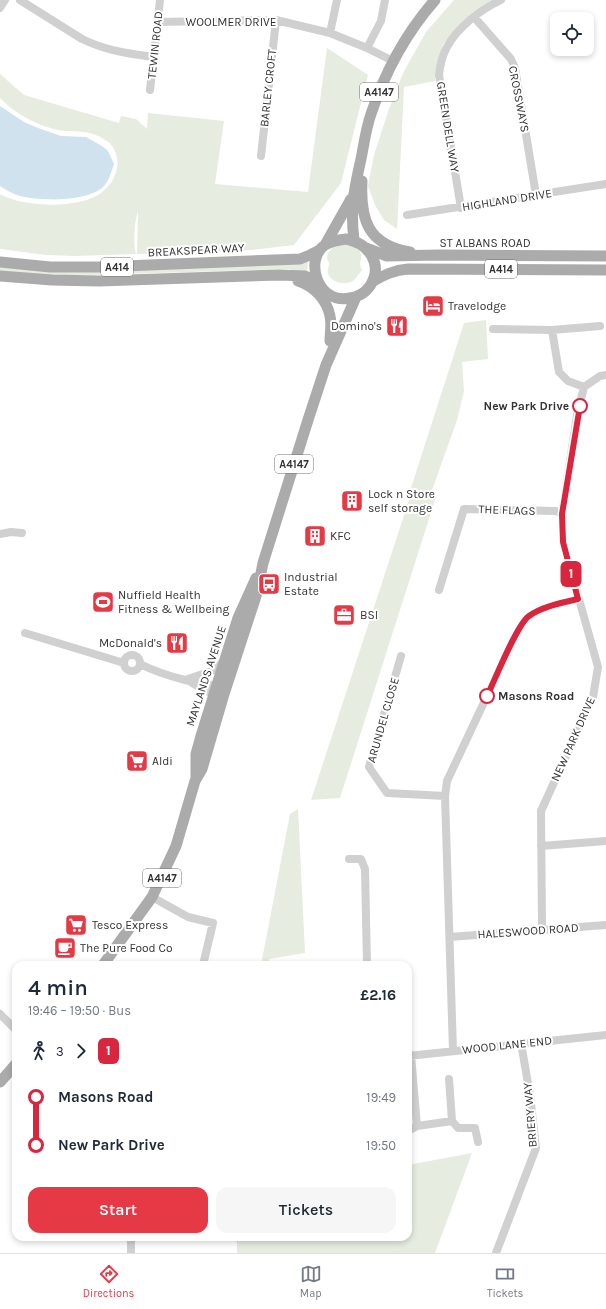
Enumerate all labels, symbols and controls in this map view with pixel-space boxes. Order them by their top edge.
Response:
street label: TEWIN ROAD [144,10,166,79]
map controls [550,12,594,56]
button: locate [550,12,594,56]
street label: WOOLMER DRIVE [185,15,277,29]
street label: BARLEY CROFT [257,48,279,128]
street label: CROSSWAYS [506,65,532,133]
street label: GREEN DELL WAY [434,81,462,174]
road number: A4147 [360,83,398,101]
street label: HIGHLAND DRIVE [461,186,553,214]
street label: ST ALBANS ROAD [439,236,531,250]
street label: BREAKSPEAR WAY [147,240,245,260]
road number: A414 [101,258,133,276]
road number: A414 [485,260,517,278]
hotel icon: Travelodge [420,293,446,319]
place label: Travelodge [448,299,506,313]
restaurant icon: Domino's [384,313,410,339]
place label: Domino's [331,319,382,333]
marker: New Park Drive [572,398,588,414]
place label: New Park Drive [484,399,569,413]
road number: A4147 [275,455,313,473]
place label: Lock n Store self storage [368,487,435,515]
building icon: Lock n Store self storage [339,488,365,514]
street label: THE FLAGS [478,502,536,518]
building icon: KFC [302,523,328,549]
place label: KFC [330,529,351,543]
line badge: 1 [558,561,584,587]
text: 1 [569,565,574,582]
place label: Industrial Estate [284,570,338,598]
bus stop icon: Industrial Estate [256,571,282,597]
place label: Nuffield Health Fitness & Wellbeing [118,588,229,616]
sports icon: Nuffield Health Fitness & Wellbeing [90,589,116,615]
office icon: BSI [331,602,357,628]
place label: BSI [360,608,378,622]
street label: MAYLANDS AVENUE [183,624,229,728]
restaurant icon: McDonald's [164,630,190,656]
place label: McDonald's [99,636,162,650]
street label: ARUNDEL CLOSE [364,676,402,764]
marker: Masons Road [479,688,495,704]
place label: Masons Road [498,689,574,703]
street label: NEW PARK DRIVE [548,694,598,784]
supermarket icon: Aldi [124,748,150,774]
place label: Aldi [152,754,173,768]
road number: A4147 [143,869,181,887]
supermarket icon: Tesco Express [63,912,89,938]
place label: Tesco Express [92,918,168,932]
street label: HALESWOOD ROAD [477,920,579,942]
cafe icon: The Pure Food Co [52,935,78,961]
place label: The Pure Food Co [80,941,172,955]
text: 4 min [28,975,88,1001]
text: £2.16 [360,986,396,1004]
text: 19:46 – 19:50 · Bus [28,1003,131,1018]
street label: WOOD LANE END [461,1033,553,1057]
icon: walk [28,1040,50,1062]
icon: forward [70,1040,92,1062]
text: 1 [106,1042,111,1059]
text: 3 [56,1044,64,1059]
street label: BRIERY WAY [520,1081,540,1148]
text: Masons Road [58,1088,153,1106]
text: 19:49 [366,1090,396,1105]
text: New Park Drive [58,1136,165,1154]
text: 19:50 [366,1138,396,1153]
button: Start [28,1187,208,1233]
button: Tickets [216,1187,396,1233]
tab: Directions [83,1263,134,1300]
tab: Map [300,1263,322,1300]
tab: Tickets [487,1263,523,1300]

